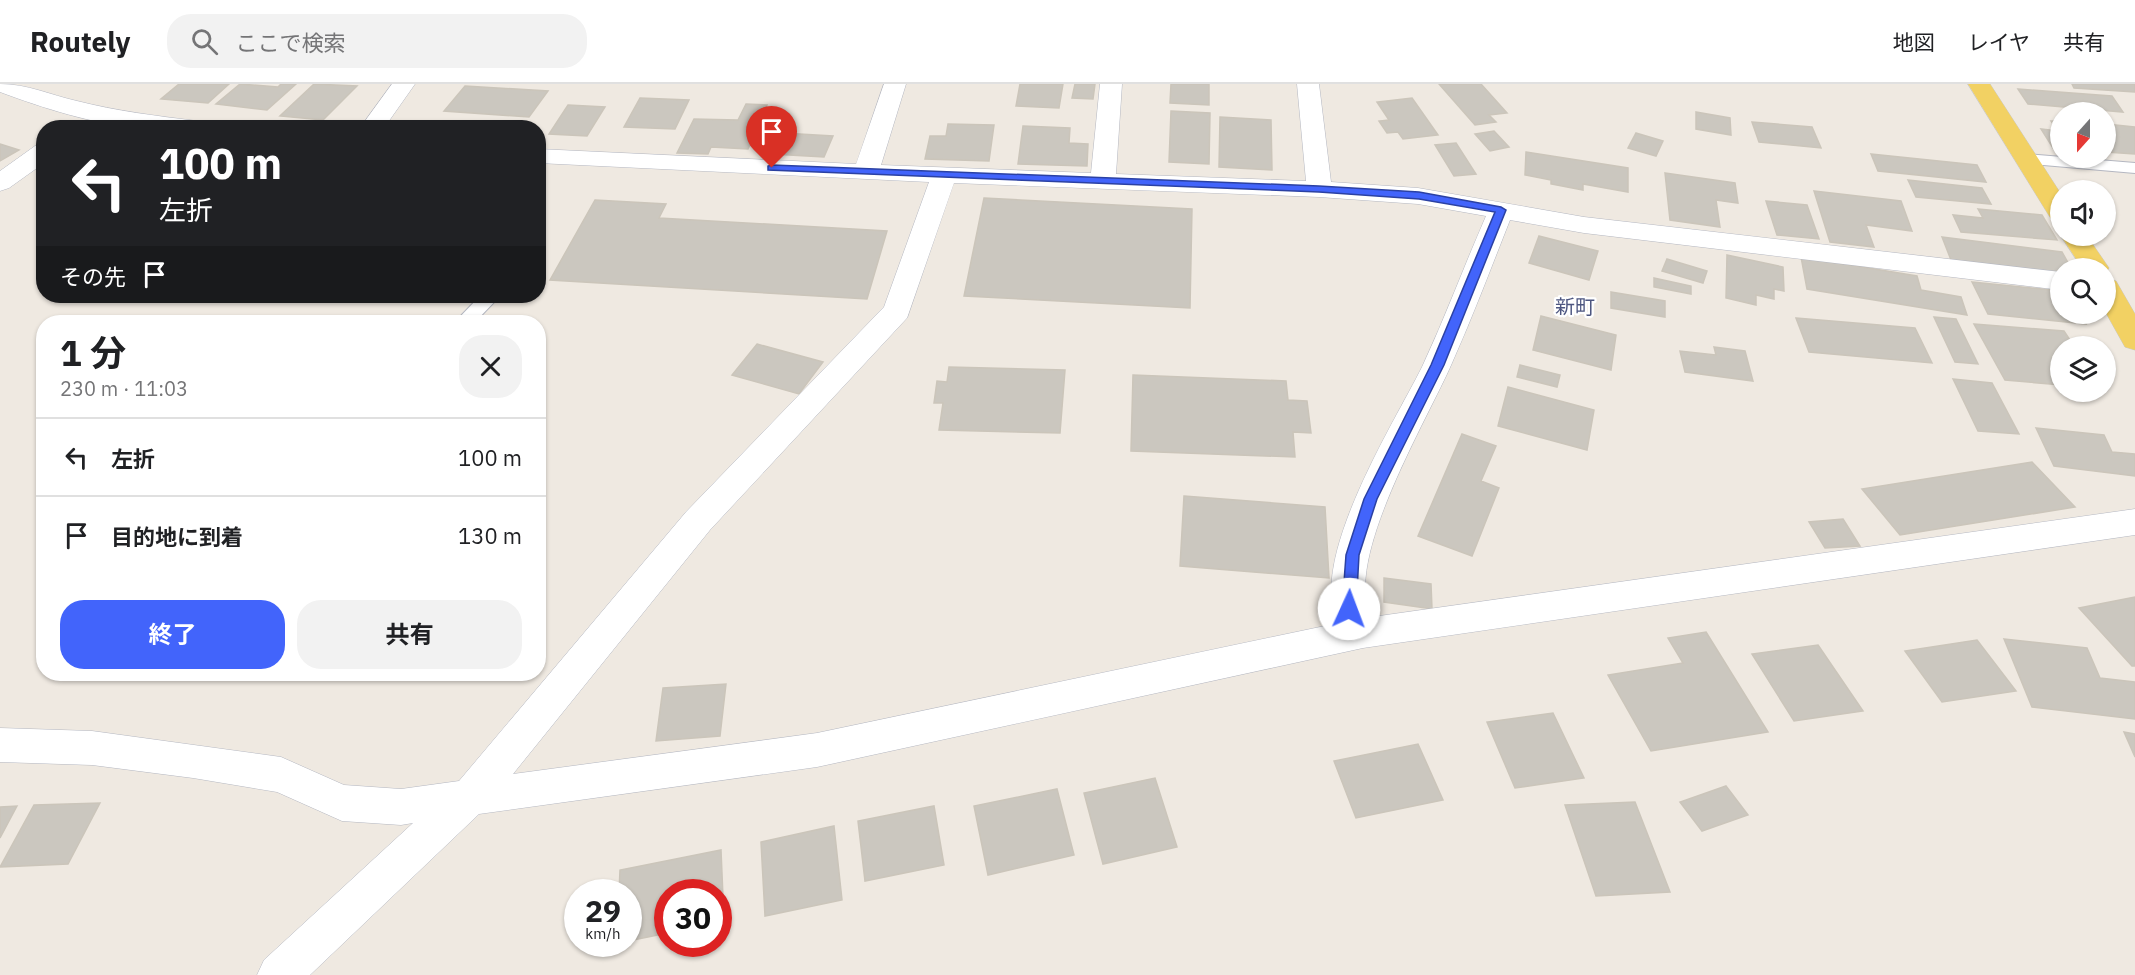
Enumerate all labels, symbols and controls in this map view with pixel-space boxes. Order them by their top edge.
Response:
search box [167,14,587,68]
text: Routely [30,23,131,60]
icon: search [188,25,221,58]
text: ここで検索 [236,28,346,57]
text: 地図 [1893,28,1935,56]
text: レイヤ [1968,28,2030,56]
text: 共有 [2063,28,2105,56]
north arrow [2050,102,2116,168]
map controls [2050,102,2116,402]
pin [746,106,797,168]
icon: arrive [755,115,788,148]
text: 100 m [159,136,282,191]
icon: left [60,144,138,222]
button: sound [2050,180,2116,246]
text: 左折 [159,192,213,227]
icon: arrive [138,258,171,291]
button: search [2050,258,2116,324]
text: その先 [60,262,126,291]
district label: 新町 [1555,293,1595,320]
text: 1 分 [60,329,126,376]
button: close [459,335,522,398]
button: layers [2050,336,2116,402]
text: 230 m · 11:03 [60,375,188,402]
icon: left [60,441,93,474]
text: 100 m [458,443,522,472]
text: 左折 [111,444,155,473]
icon: arrive [60,519,93,552]
text: 130 m [458,521,522,550]
text: 目的地に到着 [111,522,243,551]
position arrow [1317,577,1381,641]
button: 終了 [60,600,285,669]
button: 共有 [297,600,522,669]
speed limit sign: 30 [654,879,732,957]
text: 29 [585,891,621,930]
text: km/h [585,924,621,943]

